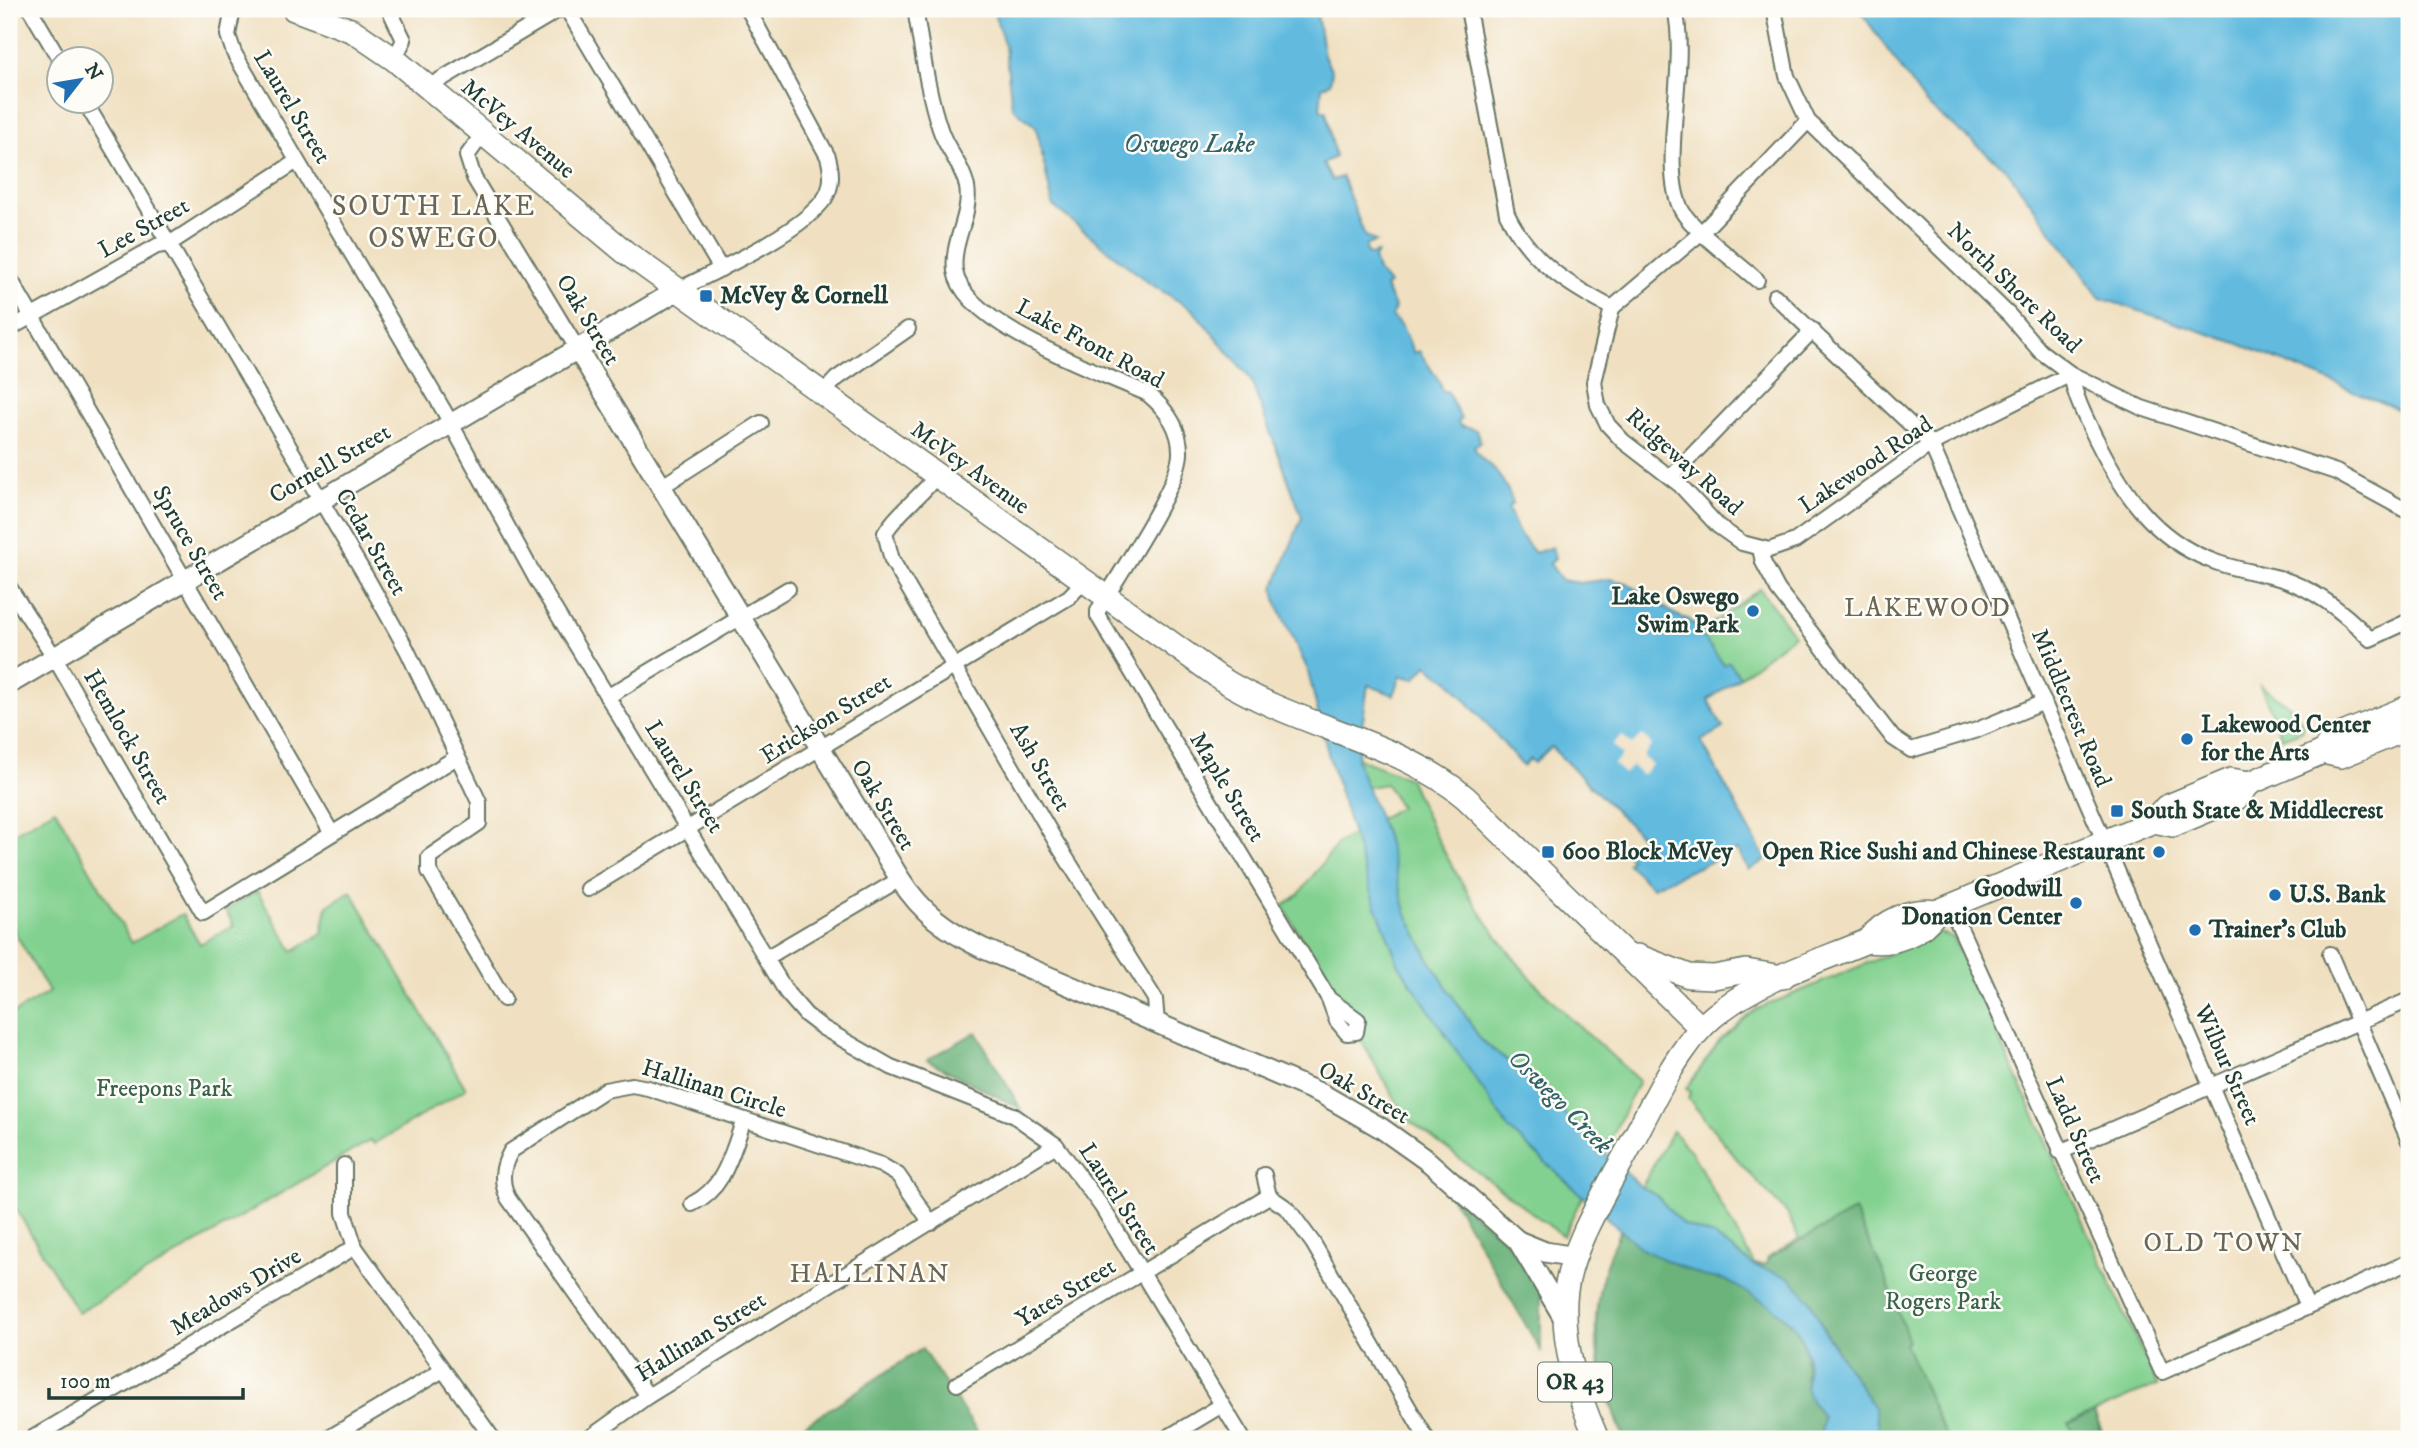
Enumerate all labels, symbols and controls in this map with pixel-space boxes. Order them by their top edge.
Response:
street label: Laurel Street [246,45,338,169]
north arrow [46,46,116,116]
text: N [79,59,107,85]
street label: McVey Avenue [455,72,581,186]
water label: Oswego Lake [1124,128,1255,161]
district label: SOUTH LAKE OSWEGO [332,189,536,256]
street label: Lee Street [93,191,195,265]
street label: North Shore Road [1940,216,2088,360]
street label: Oak Street [549,269,627,371]
place label: McVey & Cornell [720,281,889,311]
marker: McVey & Cornell [698,288,714,304]
street label: Lake Front Road [1011,292,1169,396]
street label: Ridgeway Road [1619,402,1749,522]
street label: Lakewood Road [1794,409,1938,521]
street label: McVey Avenue [904,415,1036,521]
street label: Cornell Street [264,417,396,511]
street label: Spruce Street [145,480,235,606]
street label: Cedar Street [328,483,414,601]
place label: Lake Oswego Swim Park [1611,582,1740,640]
district label: LAKEWOOD [1844,592,2012,625]
marker: Lake Oswego Swim Park [1745,603,1761,619]
street label: Middlecrest Road [2024,624,2118,792]
street label: Hemlock Street [76,664,178,810]
street label: Erickson Street [755,667,897,771]
place label: Lakewood Center for the Arts [2200,710,2372,768]
street label: Laurel Street [638,715,731,839]
street label: Ash Street [1003,717,1078,817]
street label: Maple Street [1182,727,1272,848]
marker: Lakewood Center for the Arts [2179,731,2195,747]
street label: Oak Street [844,754,922,856]
place label: South State & Middlecrest [2131,796,2383,826]
marker: South State & Middlecrest [2109,803,2125,819]
place label: 600 Block McVey [1562,837,1733,867]
place label: Open Rice Sushi and Chinese Restaurant [1762,837,2145,867]
marker: 600 Block McVey [1540,844,1556,860]
marker: Open Rice Sushi and Chinese Restaurant [2151,844,2167,860]
place label: Goodwill Donation Center [1902,874,2063,932]
place label: U.S. Bank [2289,880,2387,910]
marker: U.S. Bank [2267,887,2283,903]
marker: Goodwill Donation Center [2068,895,2084,911]
place label: Trainer's Club [2208,915,2346,945]
marker: Trainer's Club [2187,922,2203,938]
street label: Wilbur Street [2187,999,2267,1130]
water label: Oswego Creek [1501,1043,1620,1162]
street label: Hallinan Circle [638,1053,790,1125]
street label: Oak Street [1313,1055,1416,1131]
street label: Ladd Street [2038,1072,2112,1188]
park label: Freepons Park [96,1074,232,1104]
street label: Laurel Street [1072,1138,1166,1261]
district label: OLD TOWN [2144,1227,2304,1260]
street label: Meadows Drive [165,1241,307,1343]
street label: Yates Street [1011,1251,1122,1335]
district label: HALLINAN [789,1258,951,1291]
park label: George Rogers Park [1885,1259,2001,1317]
street label: Hallinan Street [630,1285,772,1389]
scale bar [49,1357,243,1401]
road number: OR 43 [1538,1362,1612,1401]
text: 100 m [60,1369,111,1395]

